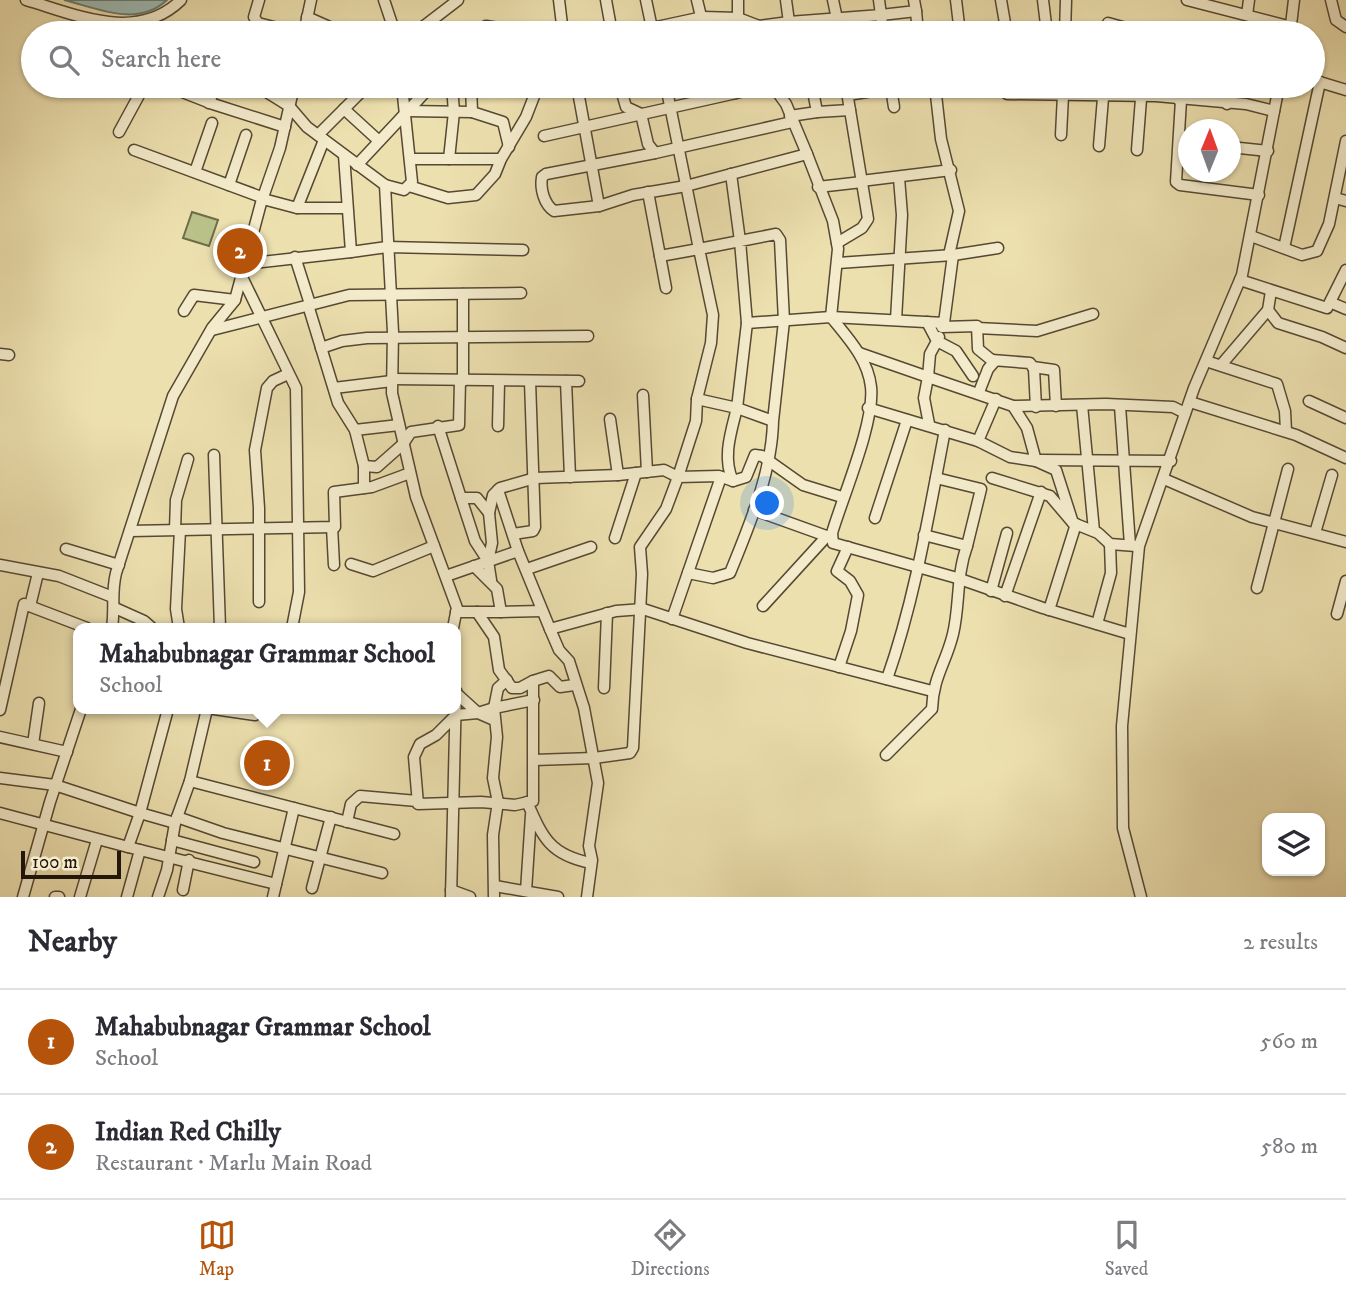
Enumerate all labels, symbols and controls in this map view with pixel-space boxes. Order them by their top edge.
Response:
search box [21,21,1325,98]
icon: search [45,41,83,79]
text: Search here [101,43,221,76]
north arrow [1178,119,1241,182]
pin: 2 [217,225,263,277]
your location [750,486,784,520]
popup [73,623,461,714]
text: Mahabubnagar Grammar School [99,638,435,671]
text: School [99,671,162,700]
pin: 1 [244,737,290,789]
map controls [1262,813,1325,876]
button: layers [1262,813,1325,876]
scale bar [21,848,121,880]
text: 100 m [32,851,78,874]
text: Nearby [28,924,117,961]
text: 2 results [1243,928,1318,957]
text: Mahabubnagar Grammar School [95,1011,431,1044]
text: 1 [47,1027,55,1056]
text: 560 m [1260,1027,1318,1056]
text: School [95,1044,158,1073]
text: Indian Red Chilly [95,1116,281,1149]
text: 2 [45,1132,57,1161]
text: 580 m [1261,1132,1318,1161]
text: Restaurant · Marlu Main Road [95,1149,372,1178]
tab: Map [198,1216,236,1281]
tab: Directions [631,1216,710,1281]
tab: Saved [1105,1216,1148,1281]

